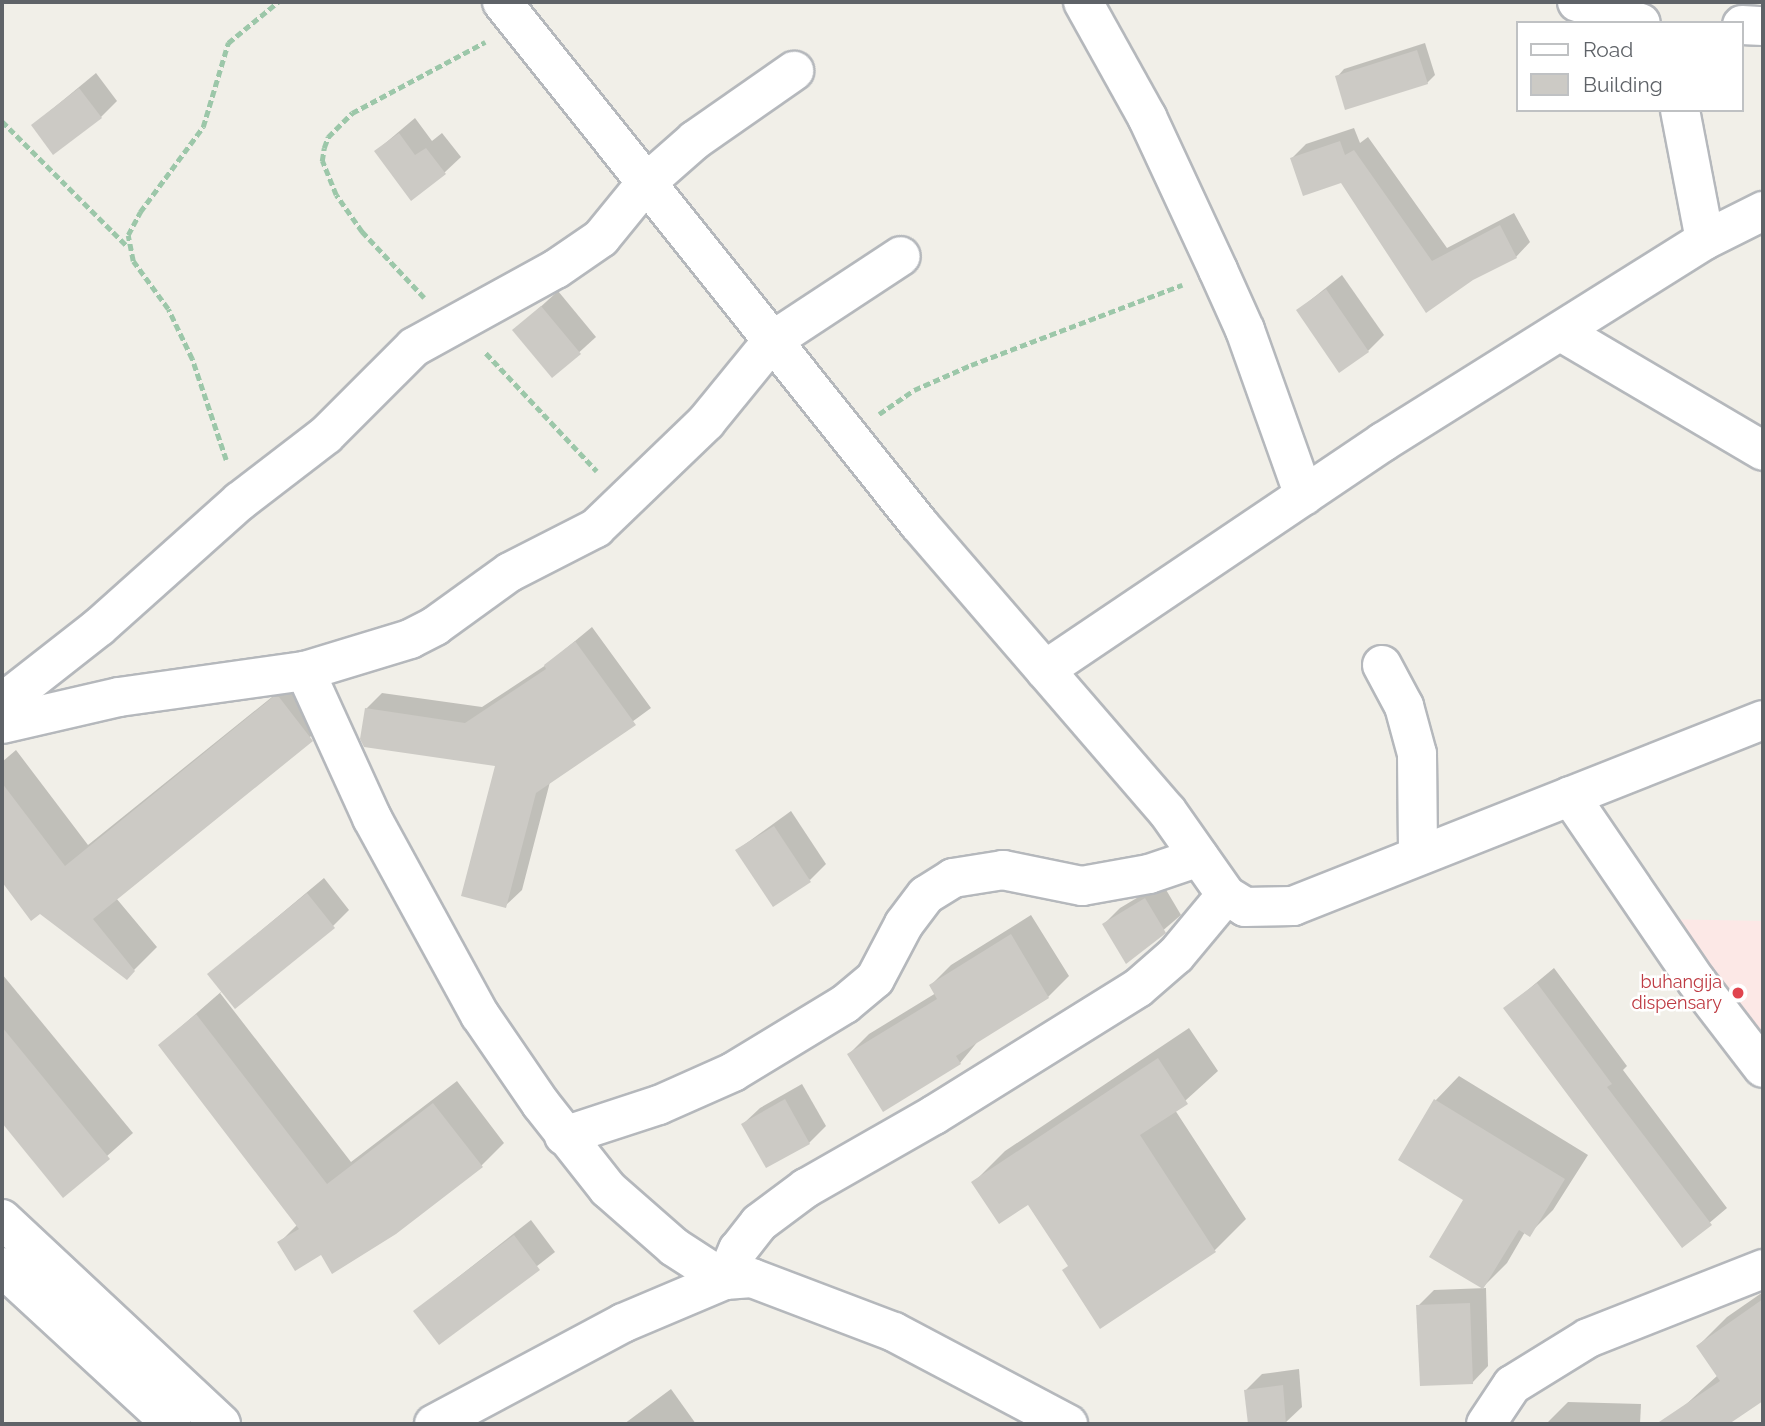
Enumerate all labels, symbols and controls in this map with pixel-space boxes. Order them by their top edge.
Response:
legend [1516,21,1744,112]
text: Road [1583,37,1633,62]
text: Building [1583,72,1663,97]
place label: buhangija dispensary [1631,972,1722,1014]
marker: buhangija dispensary [1728,983,1748,1003]

